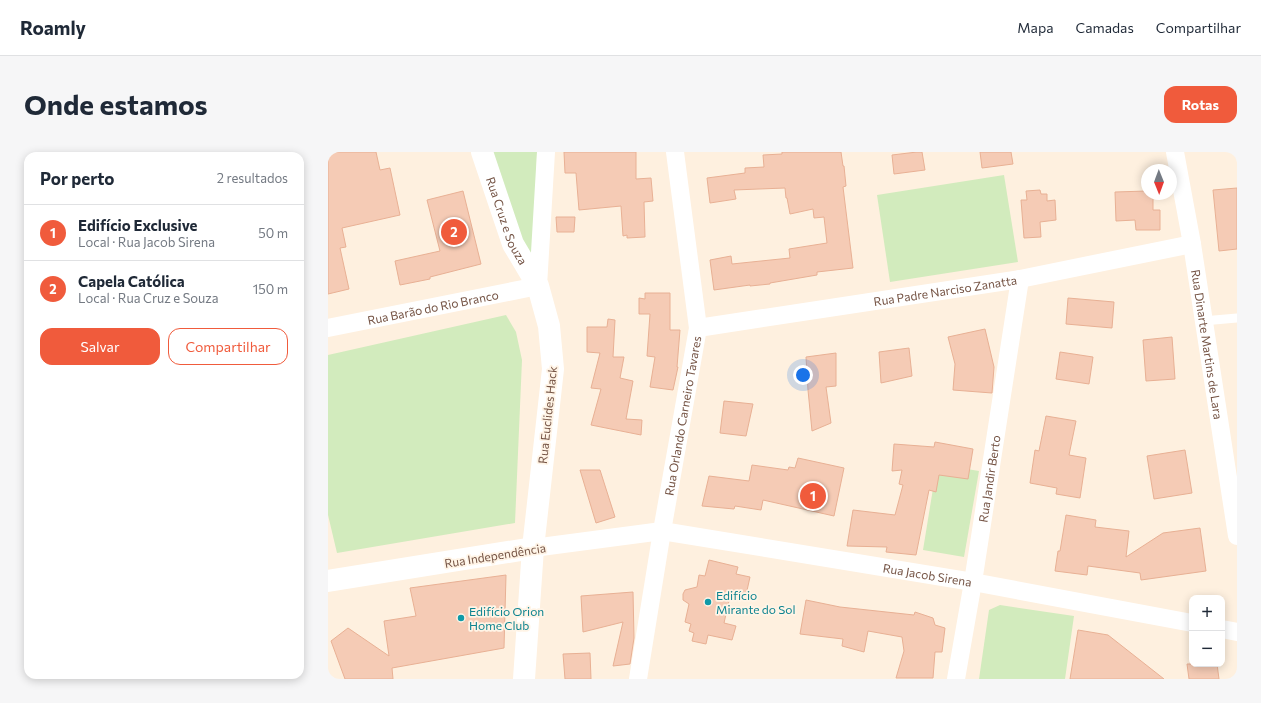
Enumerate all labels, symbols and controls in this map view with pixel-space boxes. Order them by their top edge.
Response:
text: Roamly [20,16,86,39]
text: Mapa [1017,19,1054,36]
text: Camadas [1076,19,1134,36]
text: Compartilhar [1156,19,1241,36]
button: Rotas [1164,86,1237,123]
text: Onde estamos [24,87,208,121]
north arrow [1141,164,1177,200]
text: Por perto [40,168,115,189]
text: 2 resultados [217,170,288,186]
street label: Rua Cruz e Souza [484,175,531,267]
text: Edifício Exclusive [78,216,197,234]
pin: 2 [441,217,467,247]
text: 1 [50,225,56,241]
text: 50 m [258,225,288,241]
text: Local · Rua Jacob Sirena [78,234,215,250]
street label: Rua Dinarte Martins de Lara [1189,268,1226,420]
text: Capela Católica [78,272,185,290]
street label: Rua Padre Narciso Zanatta [873,273,1018,308]
text: 2 [49,281,57,297]
text: 150 m [253,281,288,297]
street label: Rua Barão do Rio Branco [366,287,500,327]
text: Local · Rua Cruz e Souza [78,290,219,306]
button: Salvar [40,328,160,365]
button: Compartilhar [168,328,288,365]
street label: Rua Orlando Carneiro Tavares [661,335,703,497]
street label: Rua Euclides Hack [535,365,559,464]
your location [793,365,813,385]
street label: Rua Jandir Berto [975,434,1003,523]
pin: 1 [800,481,826,511]
street label: Rua Independência [443,540,547,570]
street label: Rua Jacob Sirena [882,560,973,589]
place label: Edifício Mirante do Sol [716,588,796,616]
map controls [1189,595,1225,667]
button: + [1189,595,1225,631]
marker: Edifício Mirante do Sol [703,597,713,607]
place label: Edifício Orion Home Club [469,604,544,632]
marker: Edifício Orion Home Club [456,613,466,623]
button: − [1189,631,1225,667]

